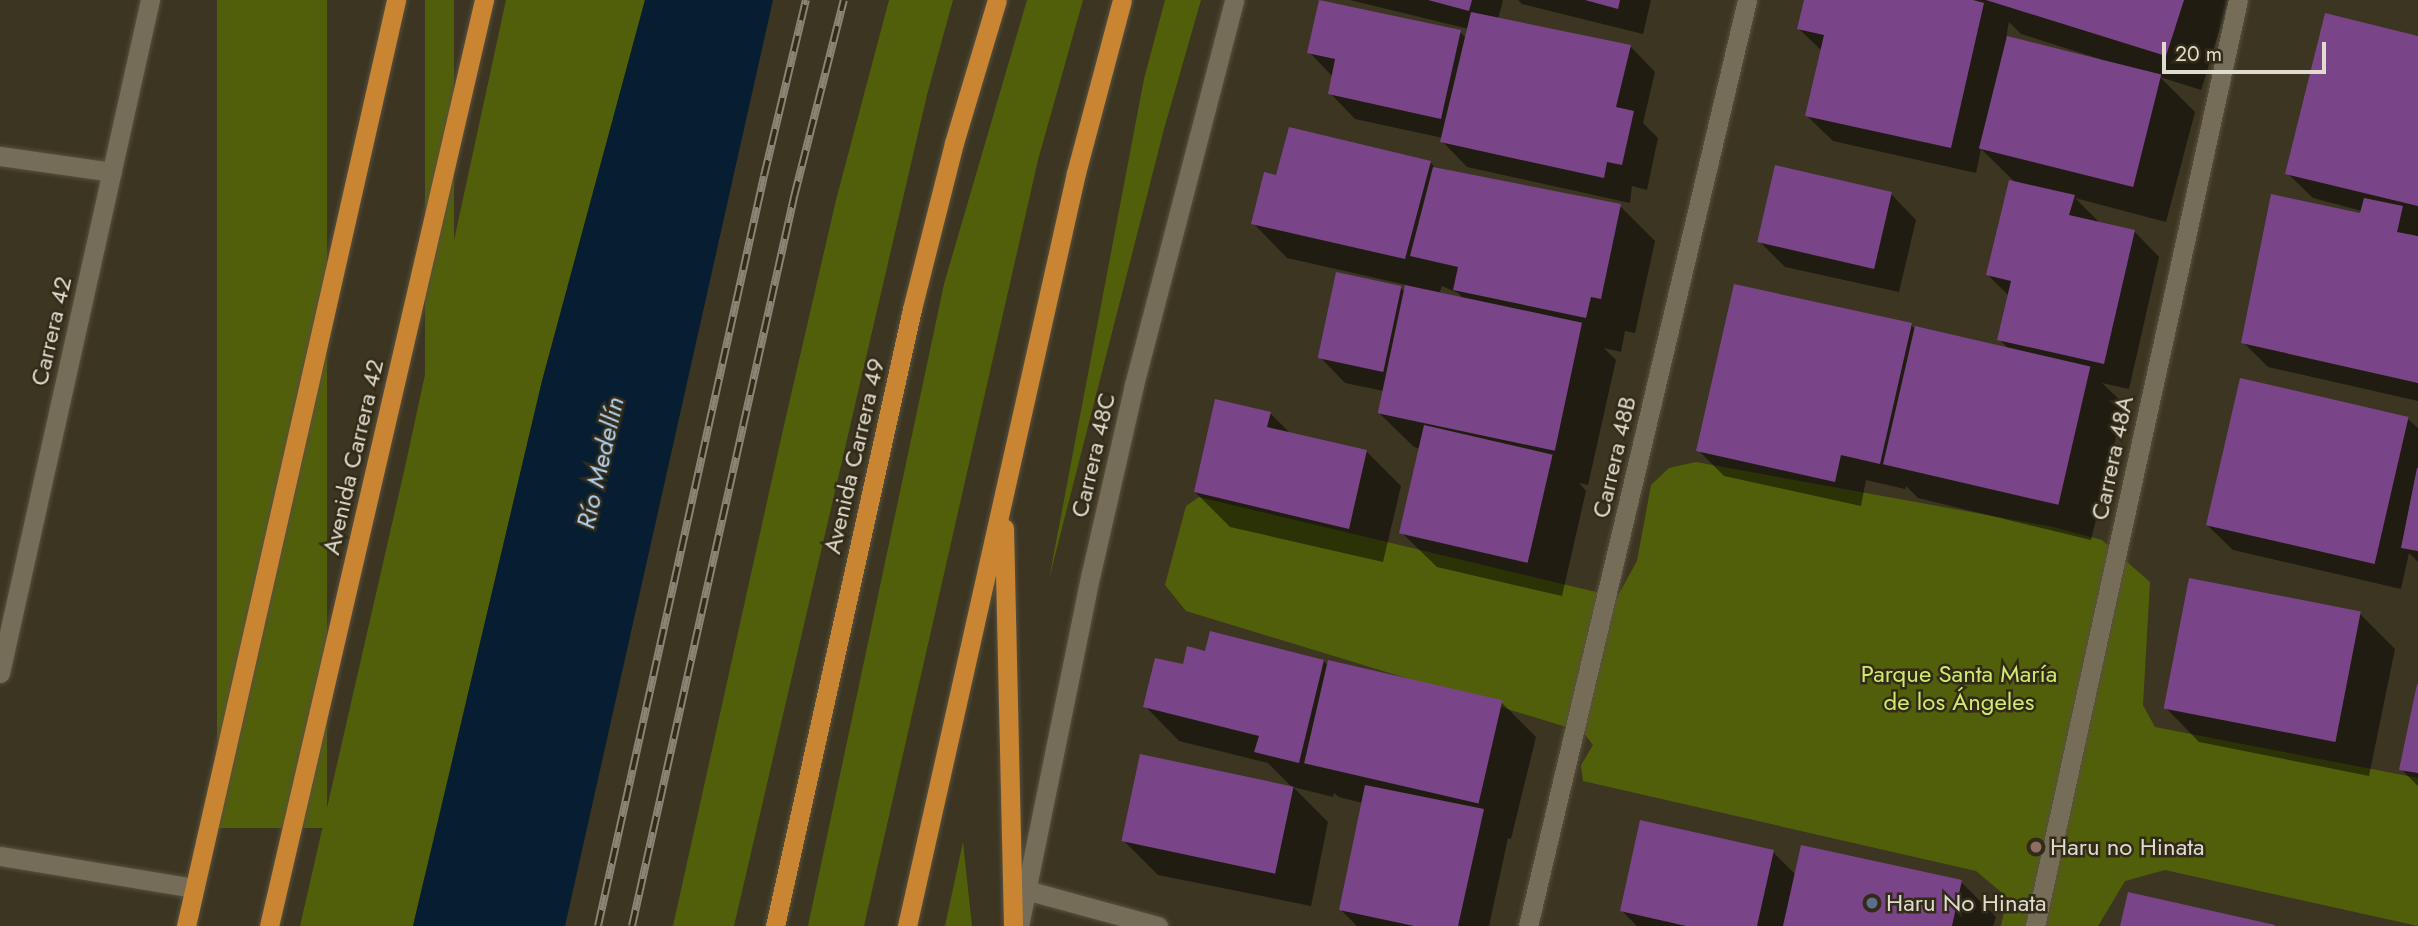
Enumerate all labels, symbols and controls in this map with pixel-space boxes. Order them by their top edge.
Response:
scale bar [2166,28,2330,72]
text: 20 m [2175,39,2222,69]
street label: Carrera 42 [24,274,78,388]
street label: Avenida Carrera 49 [818,355,890,557]
street label: Avenida Carrera 42 [317,357,389,557]
street label: Carrera 48C [1065,390,1121,520]
street label: Carrera 48B [1586,393,1642,521]
street label: Carrera 48A [2085,393,2139,523]
water label: Río Medellín [571,394,631,532]
park label: Parque Santa María de los Ángeles [1861,660,2057,716]
place label: Haru no Hinata [2050,833,2204,861]
marker: Haru no Hinata [2028,839,2044,855]
place label: Haru No Hinata [1886,889,2046,917]
marker: Haru No Hinata [1864,895,1880,911]

